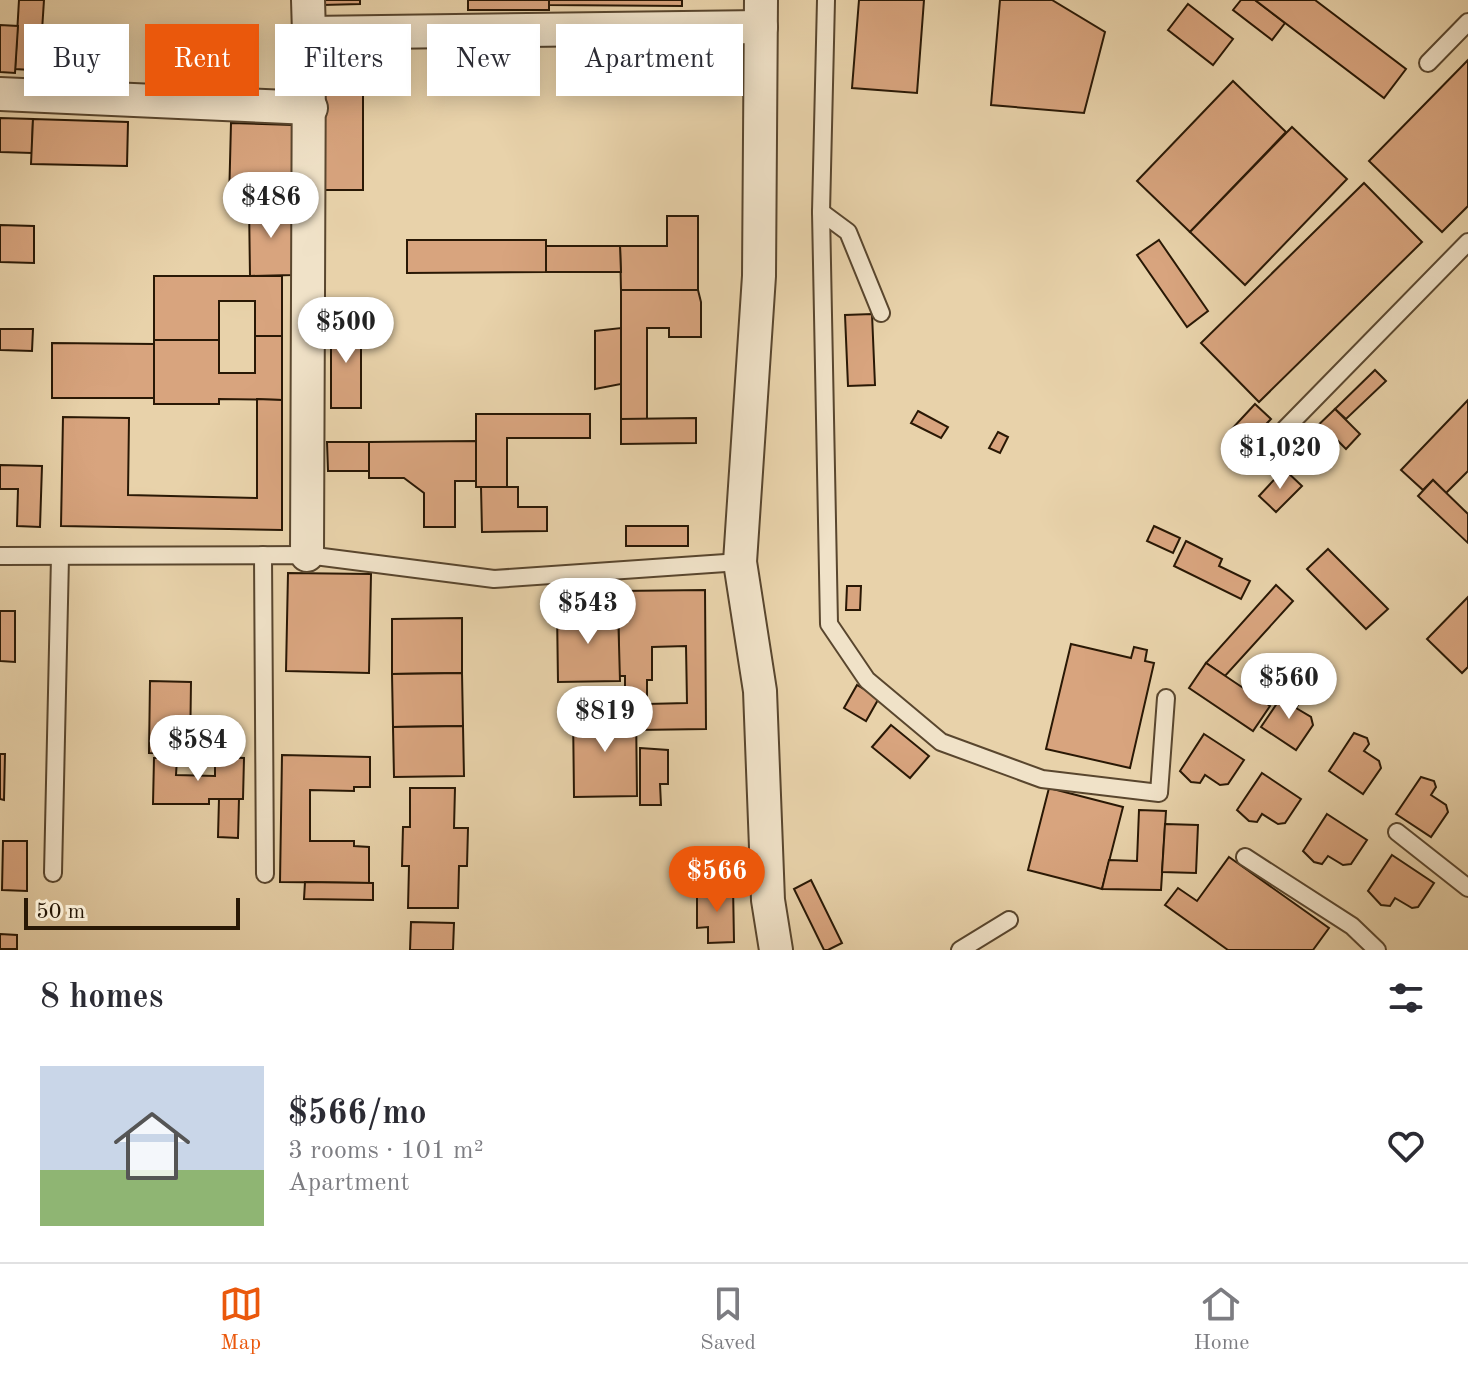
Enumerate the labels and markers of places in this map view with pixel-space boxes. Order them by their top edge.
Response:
pin: $486 [224,172,318,240]
pin: $500 [299,297,393,365]
pin: $1,020 [1215,423,1345,491]
pin: $543 [541,578,635,646]
pin: $560 [1242,653,1336,721]
pin: $819 [558,686,652,754]
pin: $584 [151,715,245,783]
pin: $566 [670,846,764,914]

